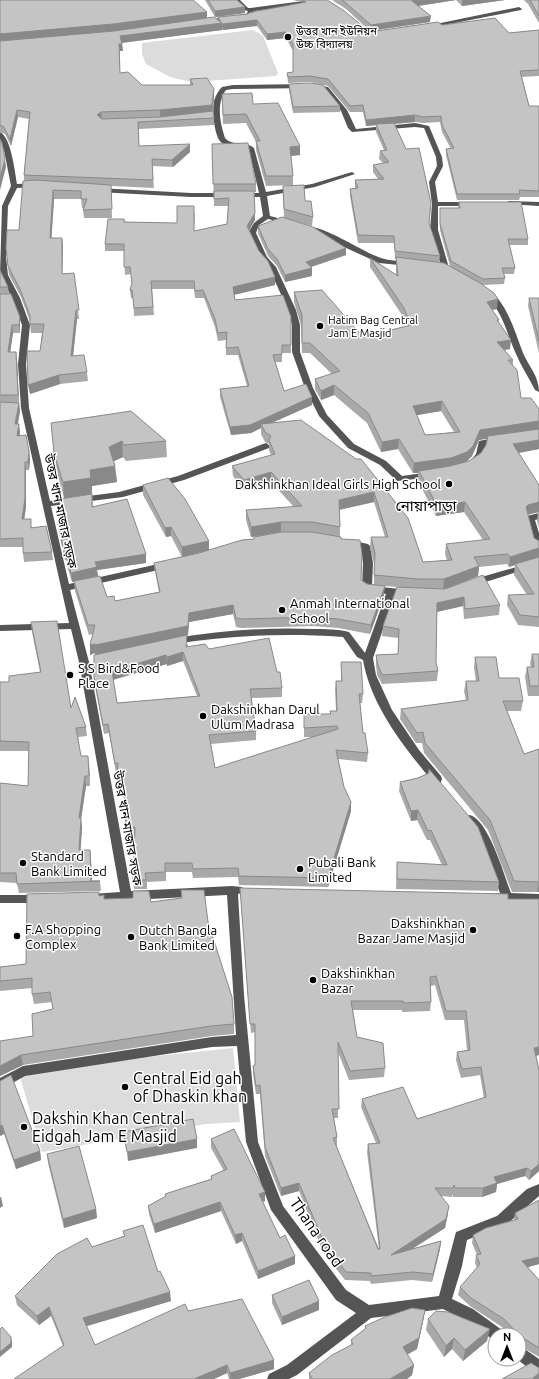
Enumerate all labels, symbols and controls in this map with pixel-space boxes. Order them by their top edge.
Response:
place label: উত্তর খান ইউনিয়ন উচ্চ বিদ্যালয় [295,25,377,50]
marker: উত্তর খান ইউনিয়ন উচ্চ বিদ্যালয় [283,32,293,42]
place label: Hatim Bag Central Jam E Masjid [328,314,418,339]
marker: Hatim Bag Central Jam E Masjid [315,321,325,331]
street label: উত্তর খান মাজার সড়ক [41,451,80,570]
place label: Dakshinkhan Ideal Girls High School [235,477,442,491]
marker: Dakshinkhan Ideal Girls High School [444,479,454,489]
district label: নোয়াপাড়া [395,497,458,514]
place label: Anmah International School [290,596,410,625]
marker: Anmah International School [277,605,287,615]
place label: S S Bird&Food Place [78,661,160,690]
marker: S S Bird&Food Place [65,670,75,680]
place label: Dakshinkhan Darul Ulum Madrasa [211,702,320,731]
marker: Dakshinkhan Darul Ulum Madrasa [198,711,208,721]
street label: উত্তর খান মাজার সড়ক [110,768,145,887]
place label: Standard Bank Limited [31,849,107,878]
place label: Pubali Bank Limited [308,855,376,884]
marker: Standard Bank Limited [18,858,28,868]
marker: Pubali Bank Limited [295,864,305,874]
place label: Dakshinkhan Bazar Jame Masjid [358,916,465,945]
place label: F.A Shopping Complex [25,922,101,951]
place label: Dutch Bangla Bank Limited [139,923,217,952]
marker: Dakshinkhan Bazar Jame Masjid [468,925,478,935]
marker: F.A Shopping Complex [12,931,22,941]
marker: Dutch Bangla Bank Limited [126,932,136,942]
place label: Dakshinkhan Bazar [321,966,395,995]
marker: Dakshinkhan Bazar [308,975,318,985]
place label: Central Eid gah of Dhaskin khan [133,1069,247,1105]
marker: Central Eid gah of Dhaskin khan [120,1082,130,1092]
place label: Dakshin Khan Central Eidgah Jam E Masjid [32,1109,185,1145]
marker: Dakshin Khan Central Eidgah Jam E Masjid [19,1122,29,1132]
street label: Thana road [287,1194,347,1270]
north arrow [487,1327,527,1367]
text: N [503,1331,511,1343]

